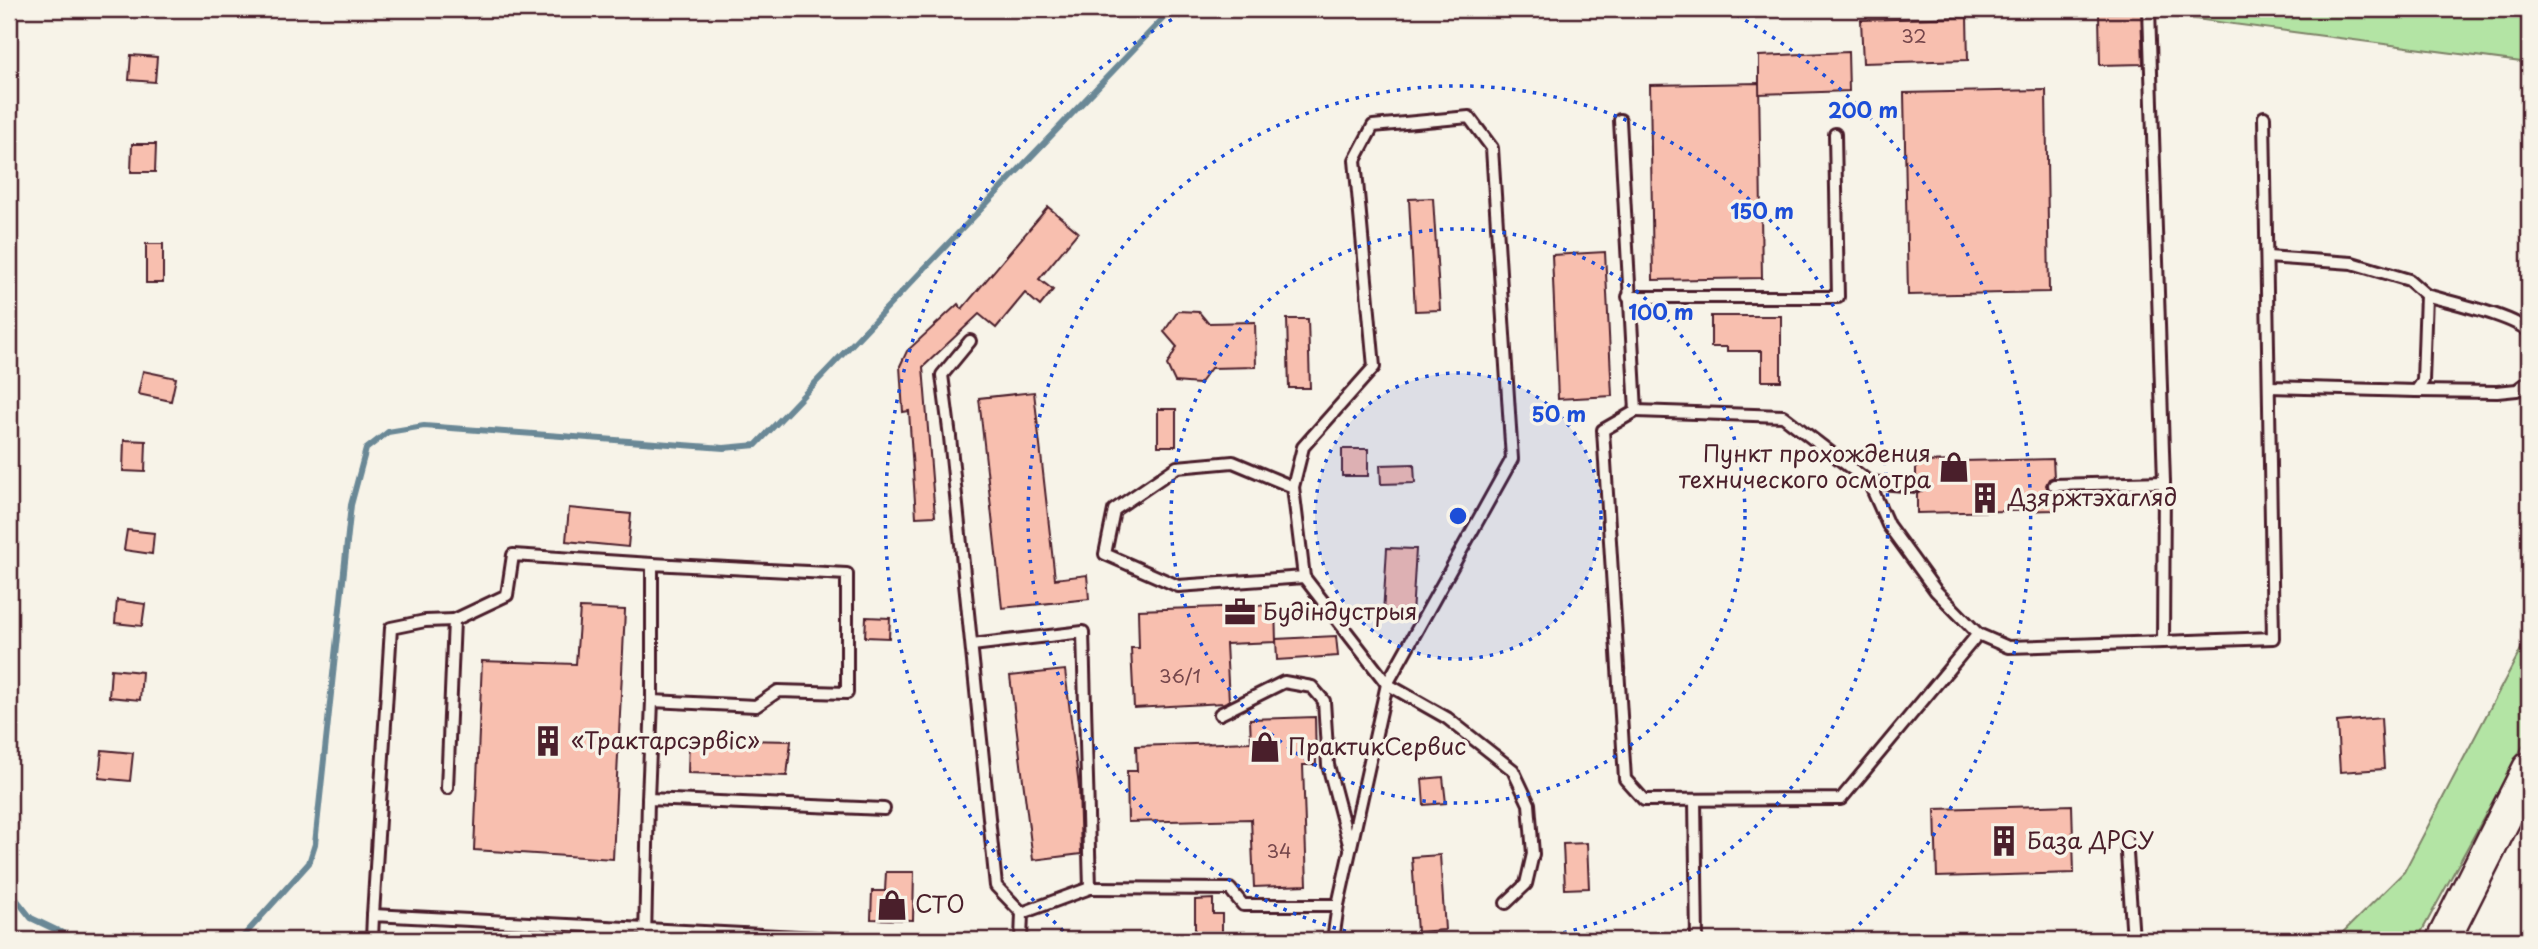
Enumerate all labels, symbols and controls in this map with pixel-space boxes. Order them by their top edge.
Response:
house number: 32 [1901,21,1927,49]
text: 200 m [1828,93,1898,125]
text: 150 m [1730,194,1794,226]
text: 100 m [1628,295,1694,327]
text: 50 m [1532,397,1586,429]
place label: Пункт прохождения технического осмотра [1679,435,1932,496]
shop icon: Пункт прохождения технического осмотра [1937,450,1971,484]
place label: Дзяржтэхагляд [2007,479,2177,514]
building icon: Дзяржтэхагляд [1968,481,2002,515]
centre of rings [1446,504,1470,528]
place label: Будіндустрыя [1263,593,1418,628]
office icon: Будіндустрыя [1223,595,1257,629]
house number: 36/1 [1159,661,1201,689]
place label: «Трактарсэрвіс» [571,722,760,757]
building icon: «Трактарсэрвіс» [531,724,565,758]
place label: ПрактикСервис [1288,728,1466,763]
shop icon: ПрактикСервис [1248,730,1282,764]
place label: База ДРСУ [2027,822,2155,857]
building icon: База ДРСУ [1987,824,2021,858]
house number: 34 [1266,836,1292,864]
place label: СТО [915,886,965,921]
shop icon: СТО [875,888,909,922]

